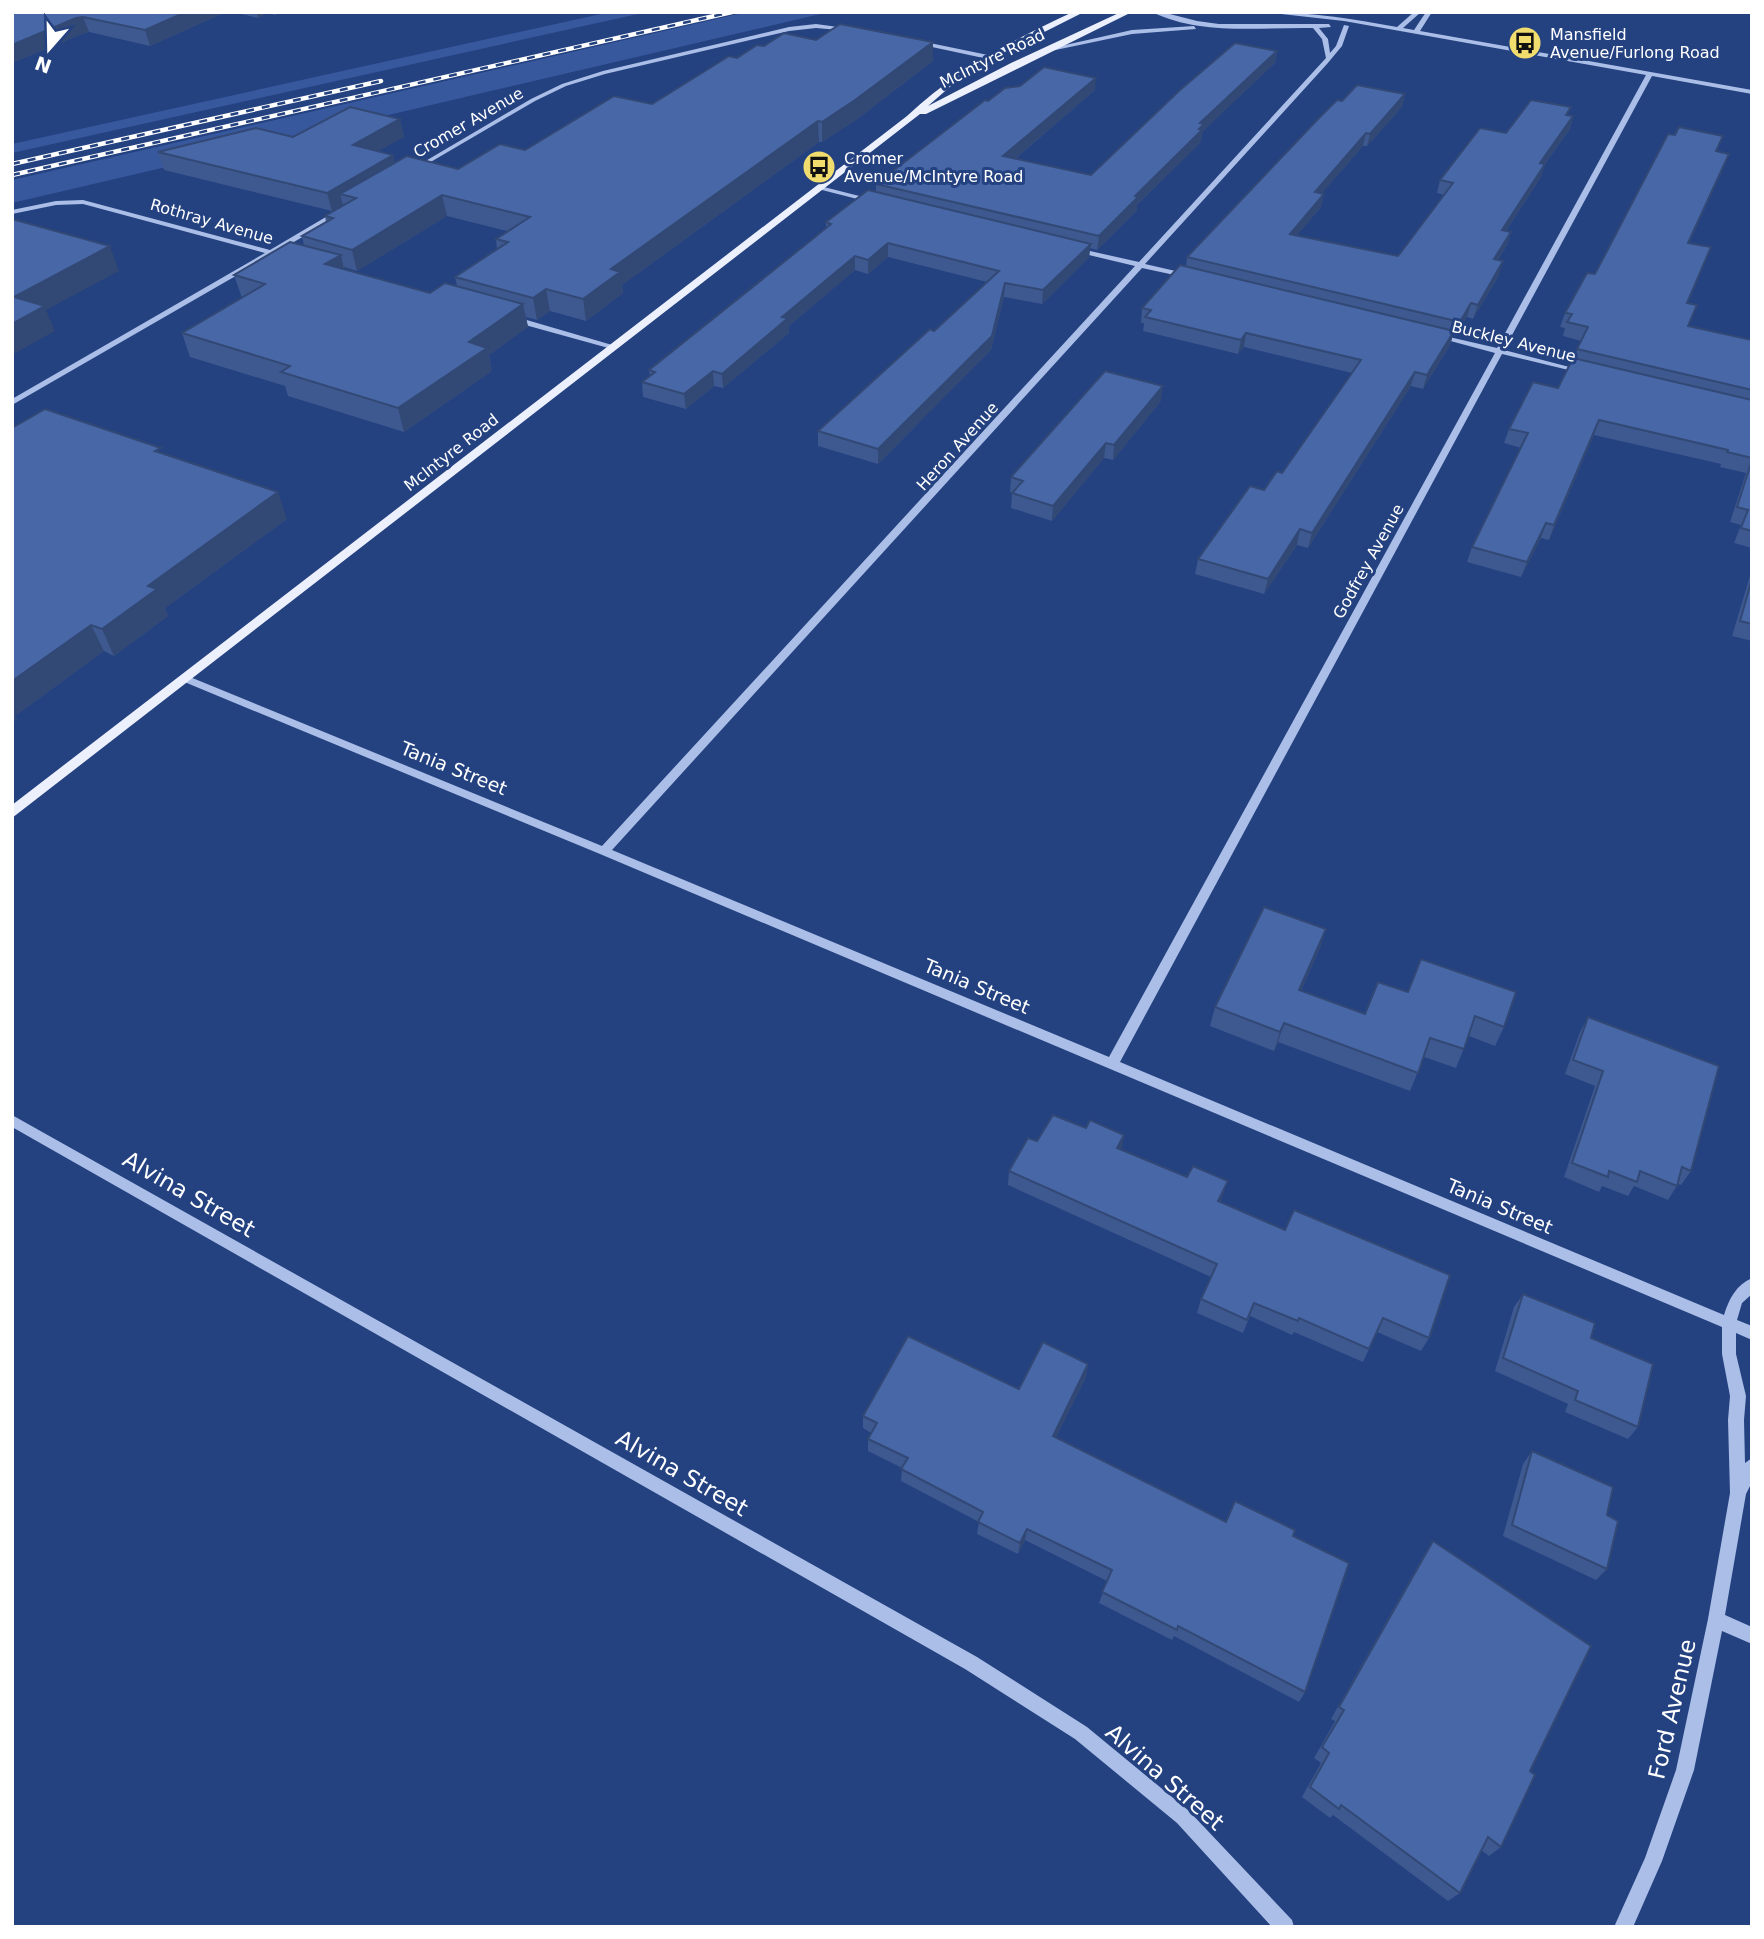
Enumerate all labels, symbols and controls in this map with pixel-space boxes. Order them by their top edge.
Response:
north arrow [14,14,84,84]
bus stop icon: Mansfield Avenue/Furlong Road [1506,24,1544,62]
street label: McIntyre Road [937,25,1048,92]
place label: Mansfield Avenue/Furlong Road [1550,25,1720,62]
text: N [32,52,54,78]
street label: Cromer Avenue [410,83,527,162]
bus stop icon: Cromer Avenue/McIntyre Road [800,148,838,186]
place label: Cromer Avenue/McIntyre Road [844,149,1023,186]
street label: Rothray Avenue [148,195,276,248]
street label: Buckley Avenue [1450,317,1578,366]
street label: Heron Avenue [913,398,1002,495]
street label: McIntyre Road [400,410,502,495]
street label: Godfrey Avenue [1329,501,1408,622]
street label: Tania Street [397,736,510,799]
street label: Tania Street [920,953,1033,1018]
street label: Alvina Street [118,1146,260,1242]
street label: Tania Street [1443,1173,1556,1238]
street label: Alvina Street [611,1425,753,1521]
street label: Ford Avenue [1643,1636,1701,1782]
street label: Alvina Street [1101,1719,1229,1835]

